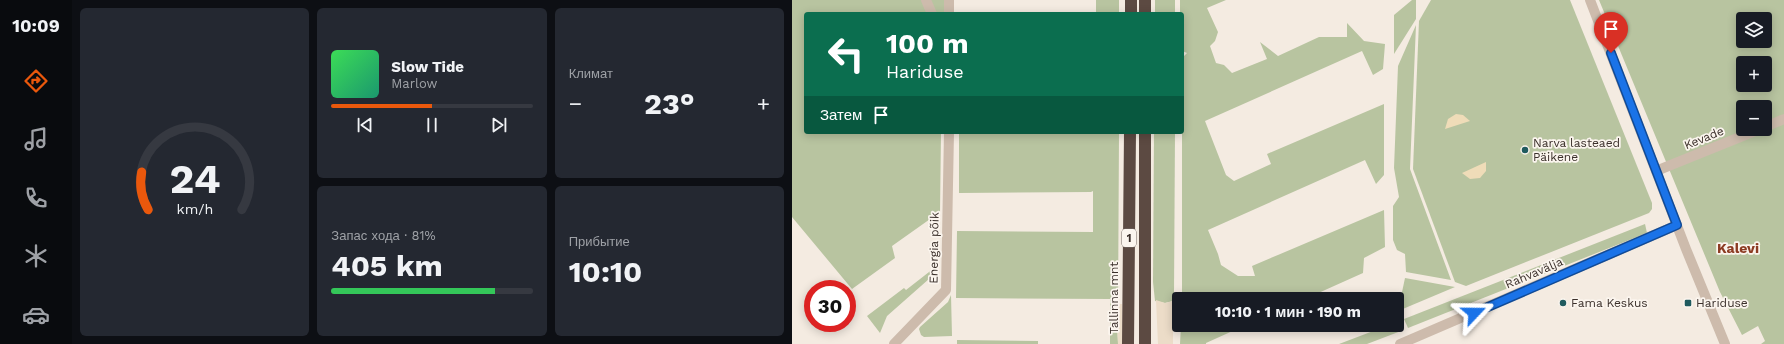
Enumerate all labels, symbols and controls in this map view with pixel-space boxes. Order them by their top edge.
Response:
pin [1594,12,1628,53]
map controls [1736,12,1772,136]
button: layers [1736,12,1772,48]
text: 10:09 [12,15,60,36]
icon: arrive [1600,18,1622,40]
text: 100 m [886,27,969,60]
icon: left [820,28,872,80]
button: + [1736,56,1772,92]
text: Slow Tide [391,58,464,76]
text: Hariduse [886,61,964,82]
text: Климат [569,66,613,81]
icon: directions [22,67,50,95]
text: Marlow [391,76,437,91]
text: 23° [644,86,695,121]
text: − [569,91,582,116]
text: + [757,91,770,116]
button: − [1736,100,1772,136]
icon: arrive [870,104,892,126]
text: Затем [820,106,862,124]
icon: previous [354,114,376,136]
icon: pause [421,114,443,136]
icon: next [488,114,510,136]
street label: Kevade [1682,124,1726,152]
icon: music [22,125,50,153]
place label: Narva lasteaed Päikene [1533,136,1620,164]
marker: Narva lasteaed Päikene [1520,145,1530,155]
text: 24 [169,154,220,203]
icon: phone [22,184,50,212]
text: km/h [176,201,213,217]
street label: Energia põik [926,212,942,284]
text: Запас хода · 81% [331,228,436,243]
road number: 1 [1122,229,1136,247]
text: Прибытие [569,234,630,249]
district label: Kalevi [1717,240,1759,256]
icon: climate [22,242,50,270]
text: 405 km [331,248,443,283]
text: 10:10 [569,254,642,289]
street label: Rahvavälja [1503,255,1565,291]
street label: Tallinna mnt [1107,262,1121,334]
speed limit sign: 30 [804,280,856,332]
position arrow [1453,292,1495,334]
place label: Fama Keskus [1571,296,1648,310]
place label: Hariduse [1696,296,1748,310]
marker: Fama Keskus [1558,298,1568,308]
marker: Hariduse [1683,298,1693,308]
icon: car [22,301,50,329]
text: 10:10 · 1 мин · 190 m [1215,303,1361,321]

